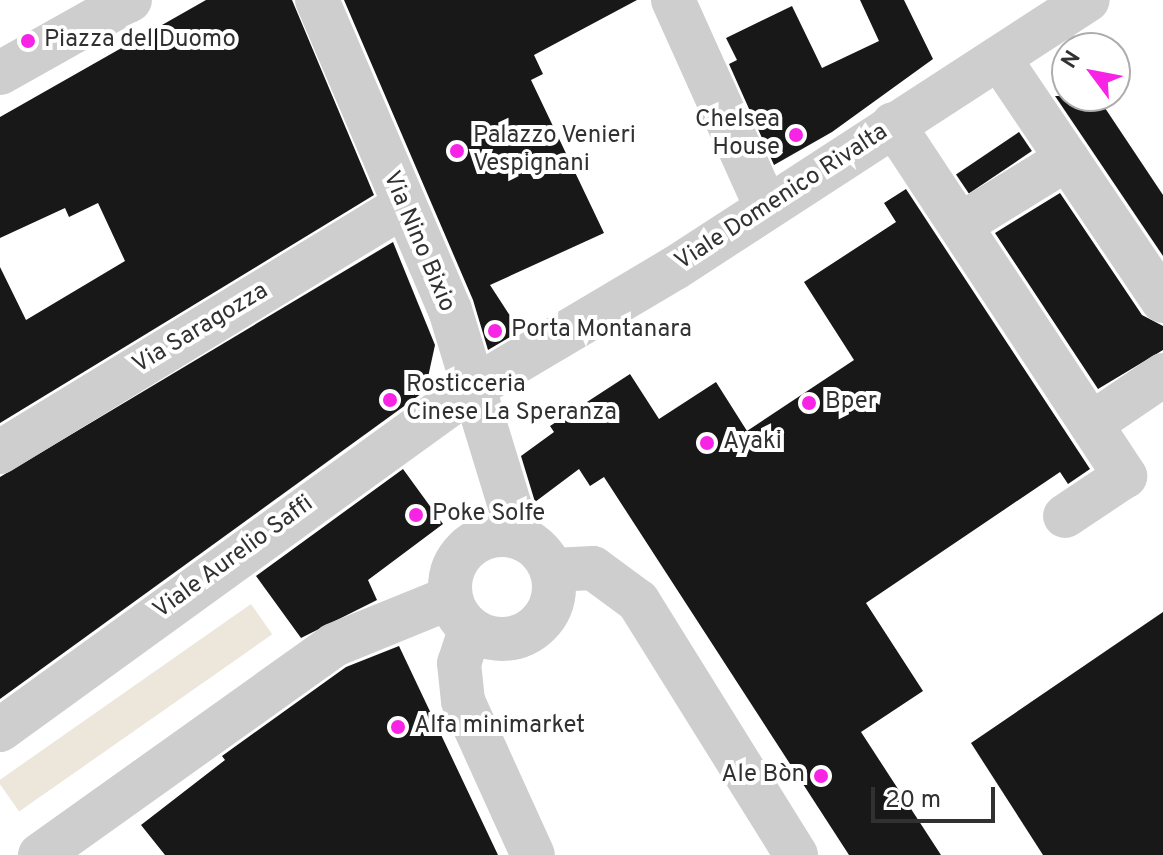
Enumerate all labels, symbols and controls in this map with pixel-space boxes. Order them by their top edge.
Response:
place label: Piazza del Duomo [44,27,236,55]
marker: Piazza del Duomo [19,32,37,50]
north arrow [1051,32,1131,112]
text: N [1056,46,1088,74]
place label: Chelsea House [695,107,780,163]
street label: Viale Domenico Rivalta [670,119,894,277]
place label: Palazzo Venieri Vespignani [473,123,637,179]
marker: Chelsea House [787,126,805,144]
marker: Palazzo Venieri Vespignani [448,142,466,160]
street label: Via Nino Bixio [375,167,461,317]
street label: Via Saragozza [128,277,274,381]
place label: Porta Montanara [511,317,692,345]
marker: Porta Montanara [486,322,504,340]
place label: Rosticceria Cinese La Speranza [406,372,617,428]
place label: Bper [825,389,877,417]
marker: Rosticceria Cinese La Speranza [381,391,399,409]
marker: Bper [800,394,818,412]
place label: Ayaki [723,429,782,457]
marker: Ayaki [698,434,716,452]
street label: Viale Aurelio Saffi [148,490,320,626]
place label: Poke Solfe [432,501,545,529]
marker: Poke Solfe [407,506,425,524]
place label: Alfa minimarket [414,713,585,741]
marker: Alfa minimarket [389,718,407,736]
place label: Ale Bòn [721,762,805,790]
marker: Ale Bòn [812,767,830,785]
scale bar [875,771,999,821]
text: 20 m [885,786,941,816]

